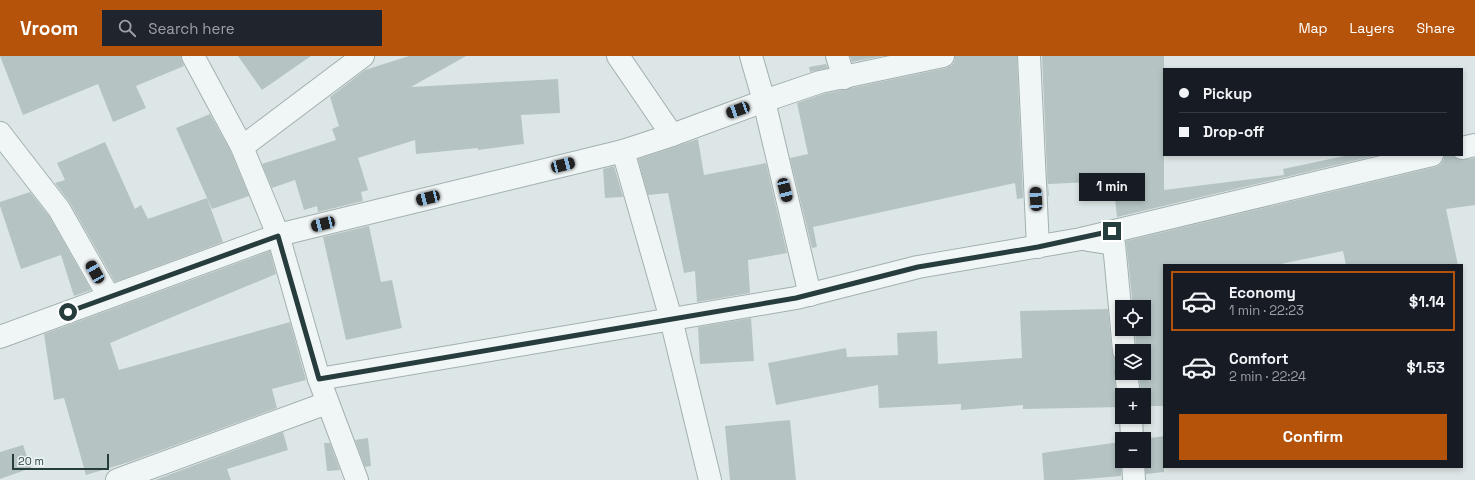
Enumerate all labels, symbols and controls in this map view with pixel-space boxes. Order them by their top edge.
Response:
search box [102,10,382,46]
text: Vroom [20,16,78,41]
icon: search [116,17,138,39]
text: Search here [148,19,235,38]
text: Map [1298,19,1328,37]
text: Layers [1350,19,1394,37]
text: Share [1416,19,1455,37]
text: Pickup [1203,84,1252,103]
car [725,100,751,120]
text: Drop-off [1203,122,1264,141]
car [550,156,576,174]
callout: 1 min [1079,173,1145,201]
car [776,177,794,203]
text: 1 min [1096,178,1128,195]
car [1029,187,1043,211]
car [415,189,441,207]
car [310,215,336,233]
route end [1103,222,1121,240]
car [84,259,106,285]
icon: car [1181,283,1217,319]
text: Economy [1229,283,1296,302]
text: $1.14 [1409,292,1445,311]
map controls [1115,300,1151,468]
button: locate [1115,300,1151,336]
text: 1 min · 22:23 [1229,302,1304,319]
route start [59,303,77,321]
button: layers [1115,344,1151,380]
icon: car [1181,349,1217,385]
text: Comfort [1229,349,1289,368]
text: $1.53 [1407,358,1445,377]
text: 2 min · 22:24 [1229,368,1306,385]
button: + [1115,388,1151,424]
button: Confirm [1179,414,1447,460]
button: − [1115,432,1151,468]
scale bar [12,452,109,471]
text: 20 m [18,454,44,468]

